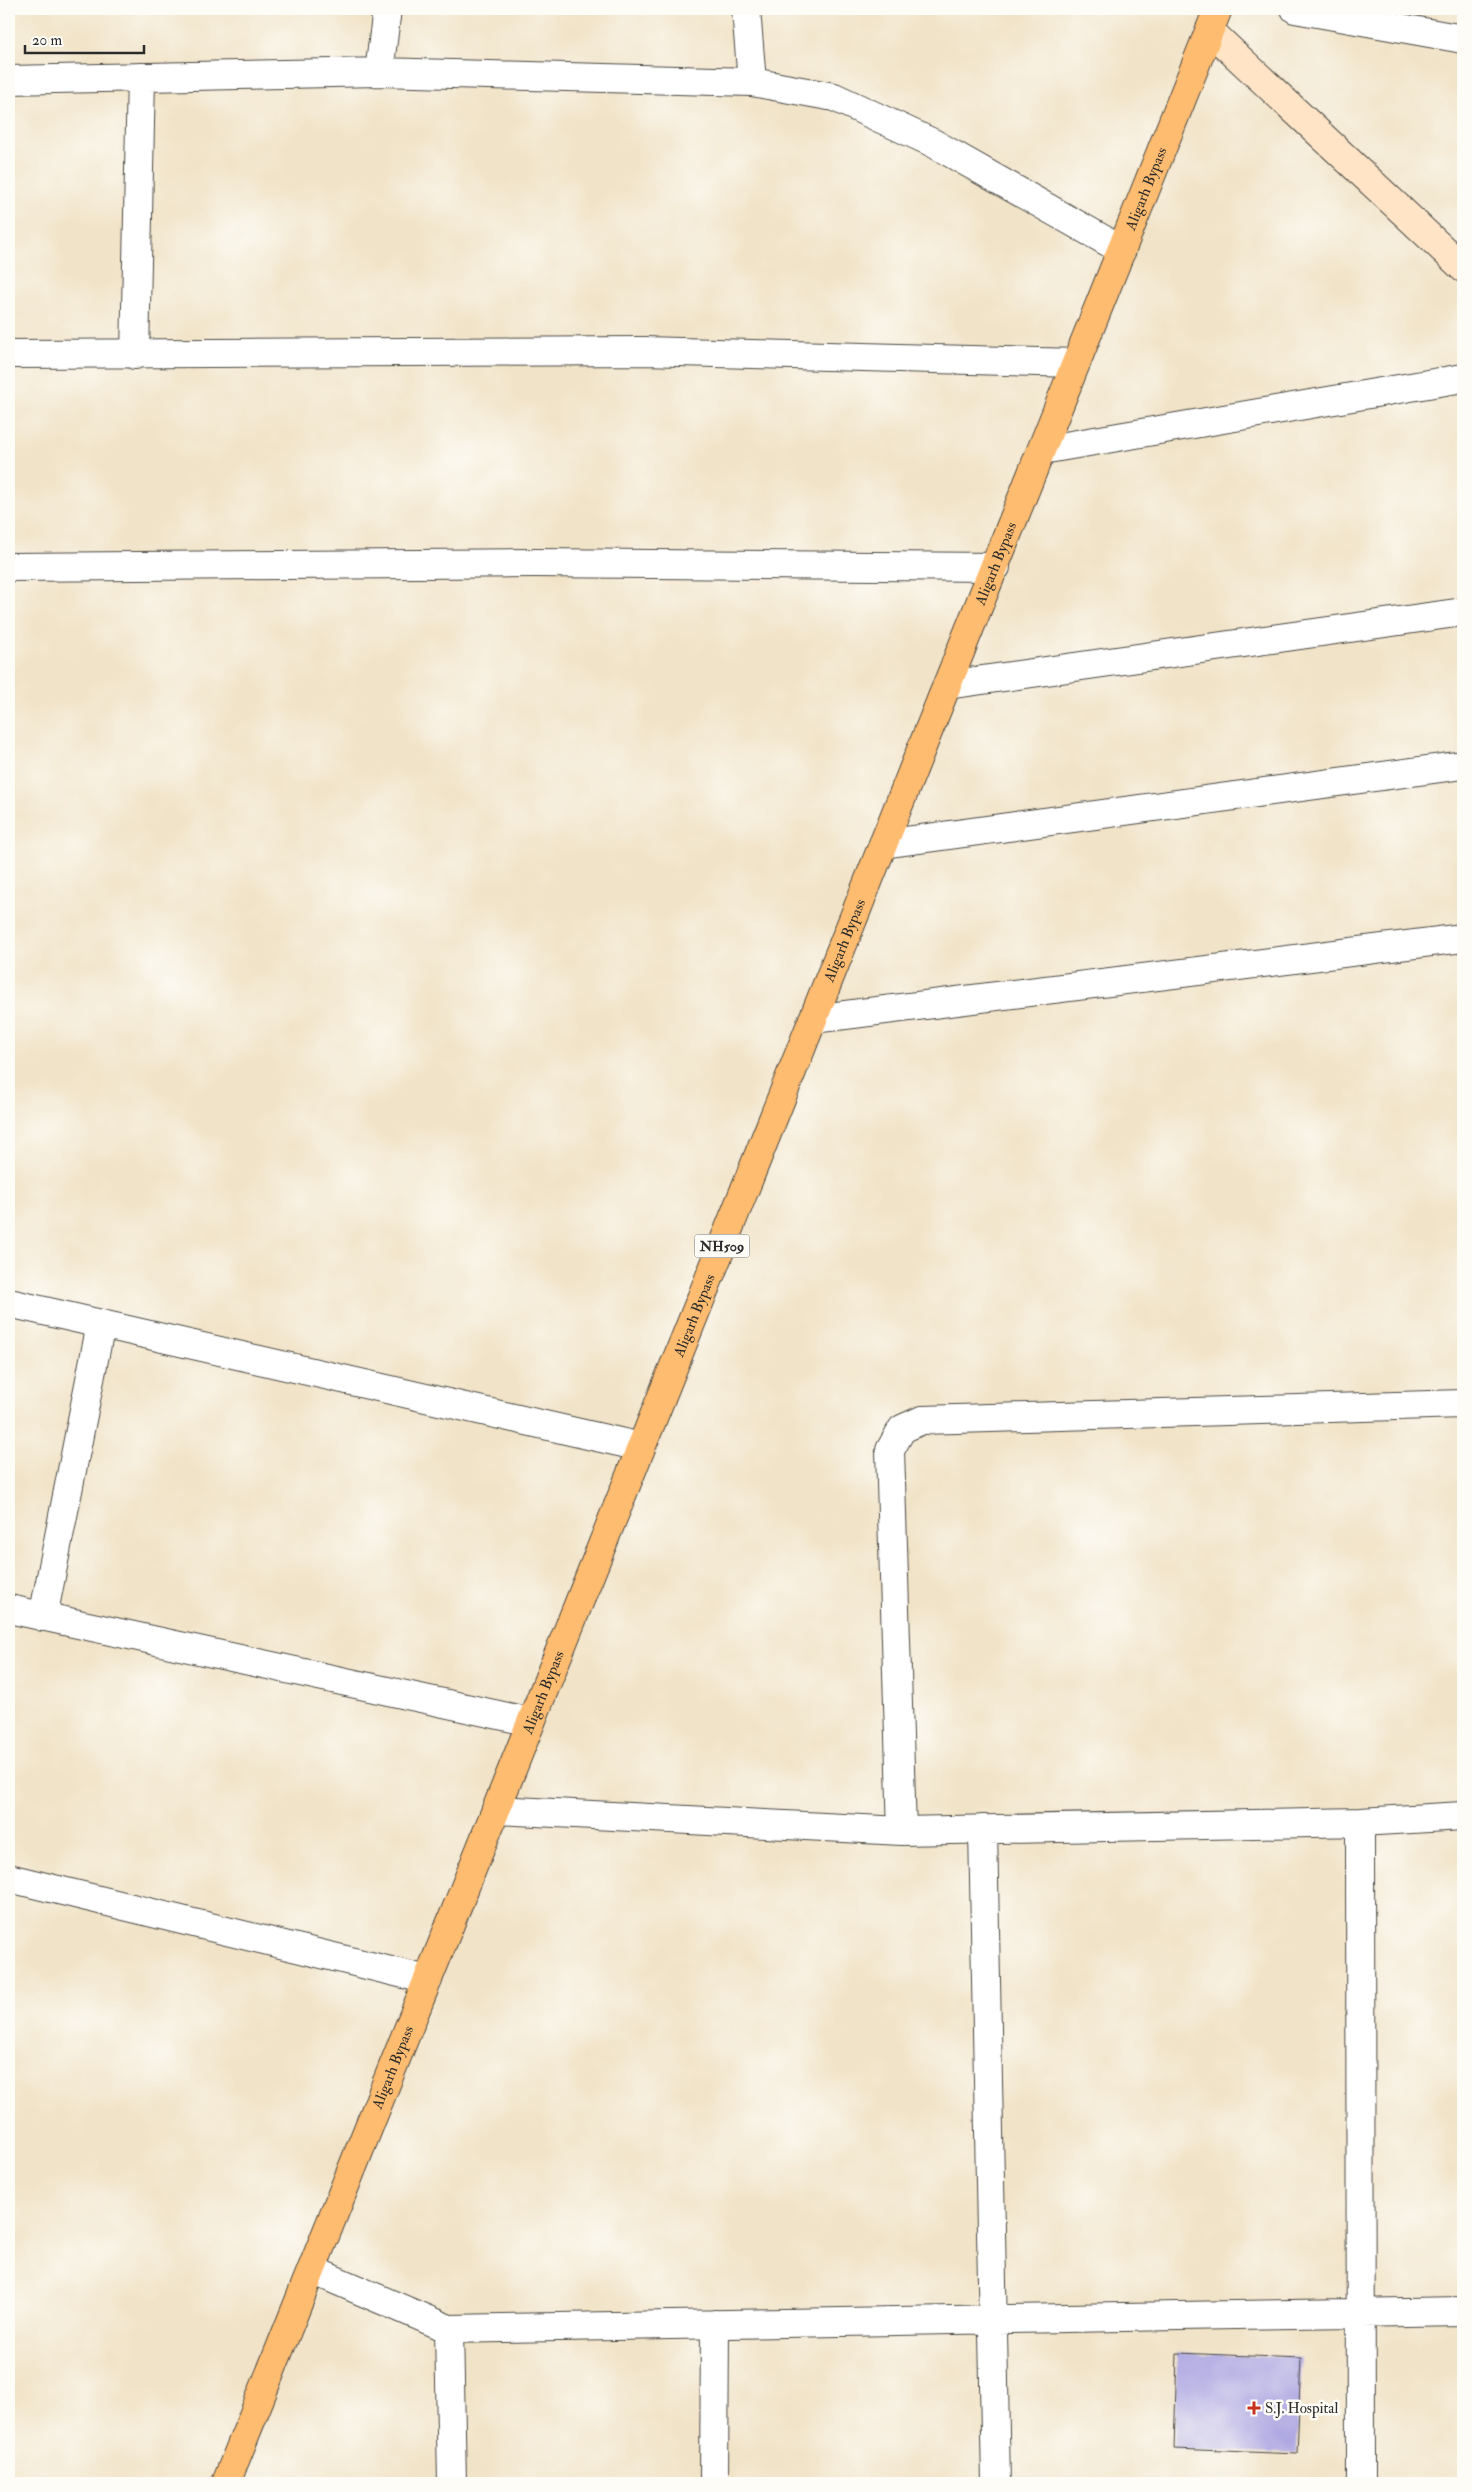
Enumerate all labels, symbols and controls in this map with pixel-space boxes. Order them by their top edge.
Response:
scale bar [25,22,144,54]
text: 20 m [32,31,62,50]
street label: Aligarh Bypass [1121,144,1172,234]
street label: Aligarh Bypass [971,519,1021,609]
street label: Aligarh Bypass [819,896,870,986]
road number: NH509 [694,1234,750,1258]
street label: Aligarh Bypass [669,1271,720,1361]
street label: Aligarh Bypass [518,1648,569,1738]
street label: Aligarh Bypass [368,2023,418,2113]
place label: S.J. Hospital [1265,2399,1338,2419]
marker: S.J. Hospital [1247,2401,1261,2415]

